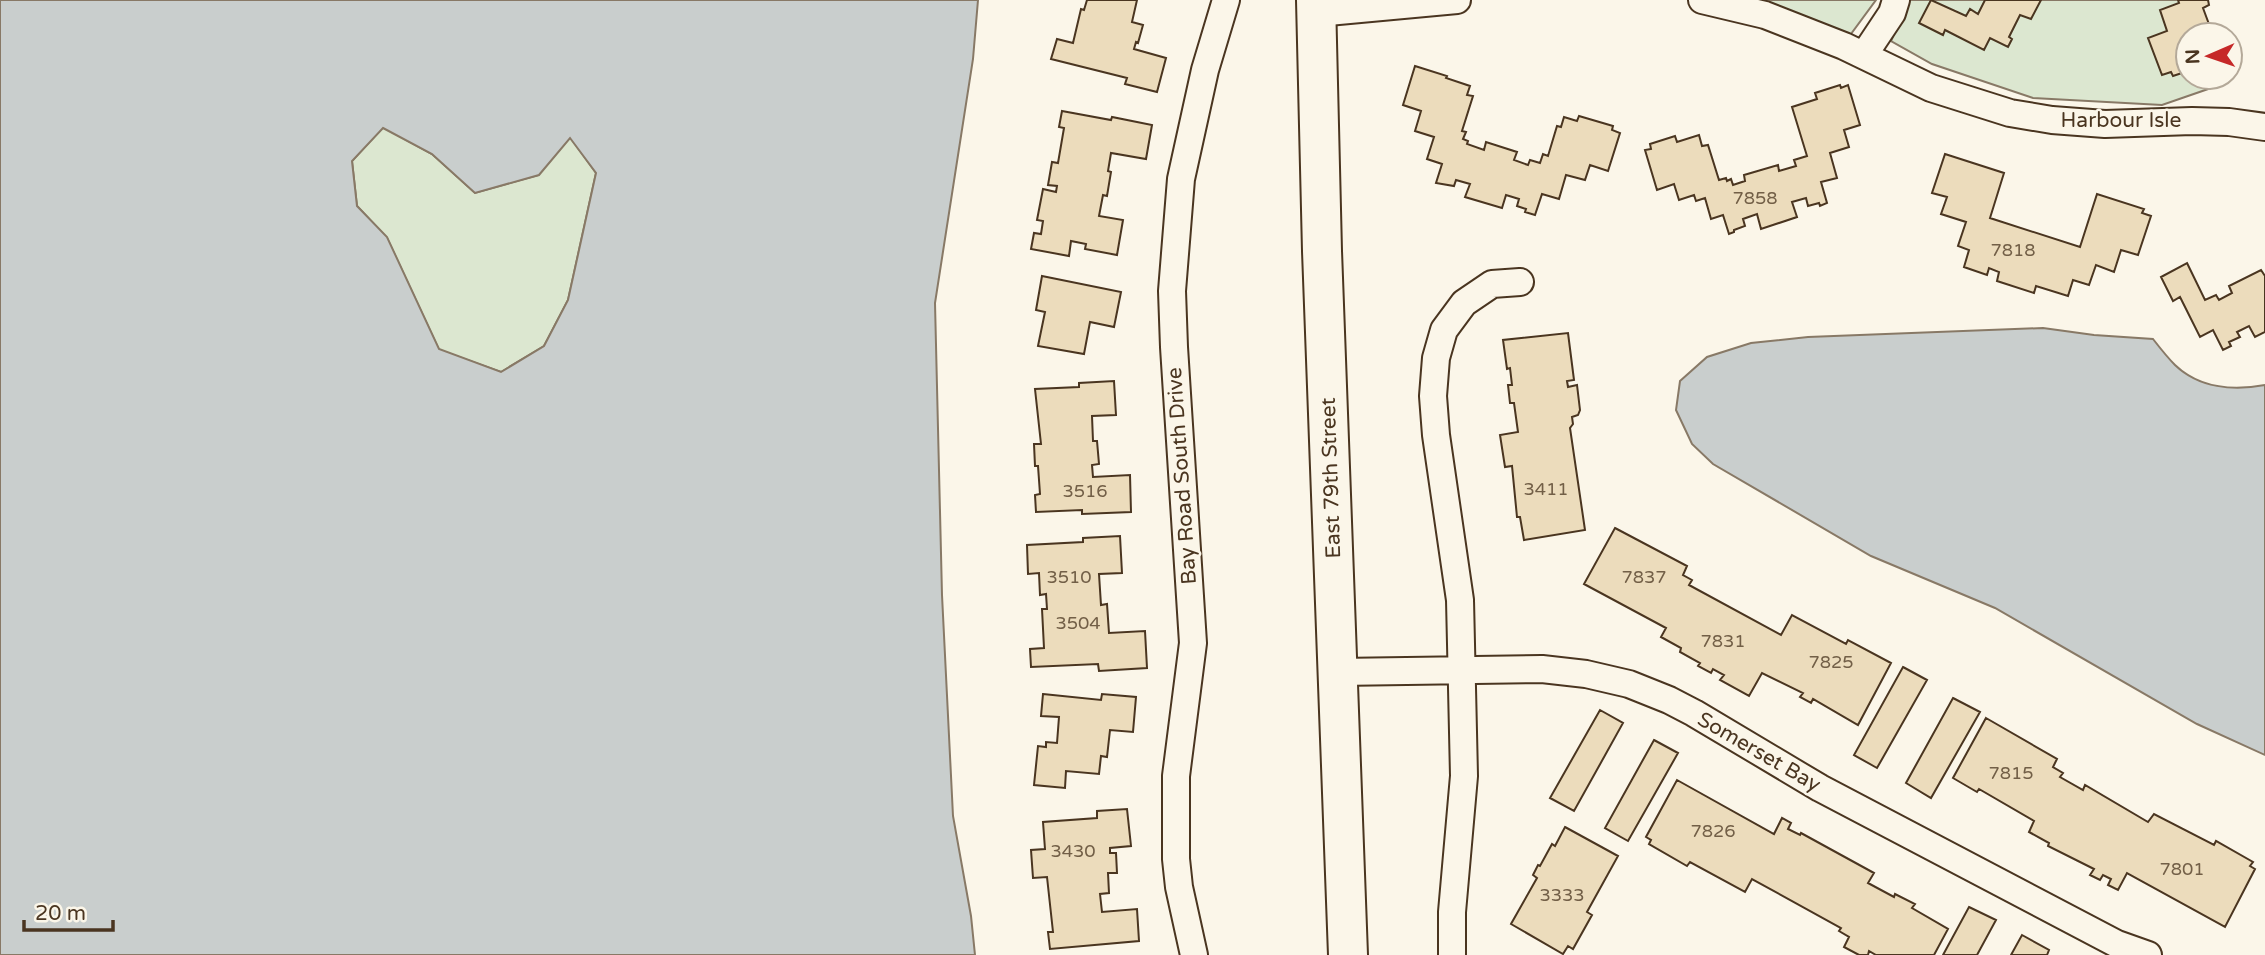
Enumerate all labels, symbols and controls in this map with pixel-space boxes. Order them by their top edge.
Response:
north arrow [2174,21,2244,91]
text: N [2182,49,2204,65]
street label: Harbour Isle [2061,108,2182,133]
house number: 7858 [1732,187,1778,209]
house number: 7818 [1990,239,2036,261]
street label: Bay Road South Drive [1162,366,1202,585]
street label: East 79th Street [1316,397,1346,559]
house number: 3411 [1523,478,1569,500]
house number: 3516 [1062,480,1108,502]
house number: 3510 [1046,566,1092,588]
house number: 7837 [1621,566,1667,588]
house number: 3504 [1055,612,1101,634]
house number: 7831 [1700,630,1746,652]
house number: 7825 [1808,651,1854,673]
street label: Somerset Bay [1693,707,1825,797]
house number: 7815 [1988,762,2034,784]
house number: 7826 [1690,820,1736,842]
house number: 3430 [1050,840,1096,862]
house number: 7801 [2159,858,2205,880]
house number: 3333 [1539,884,1585,906]
scale bar [24,888,114,932]
text: 20 m [35,901,86,926]

